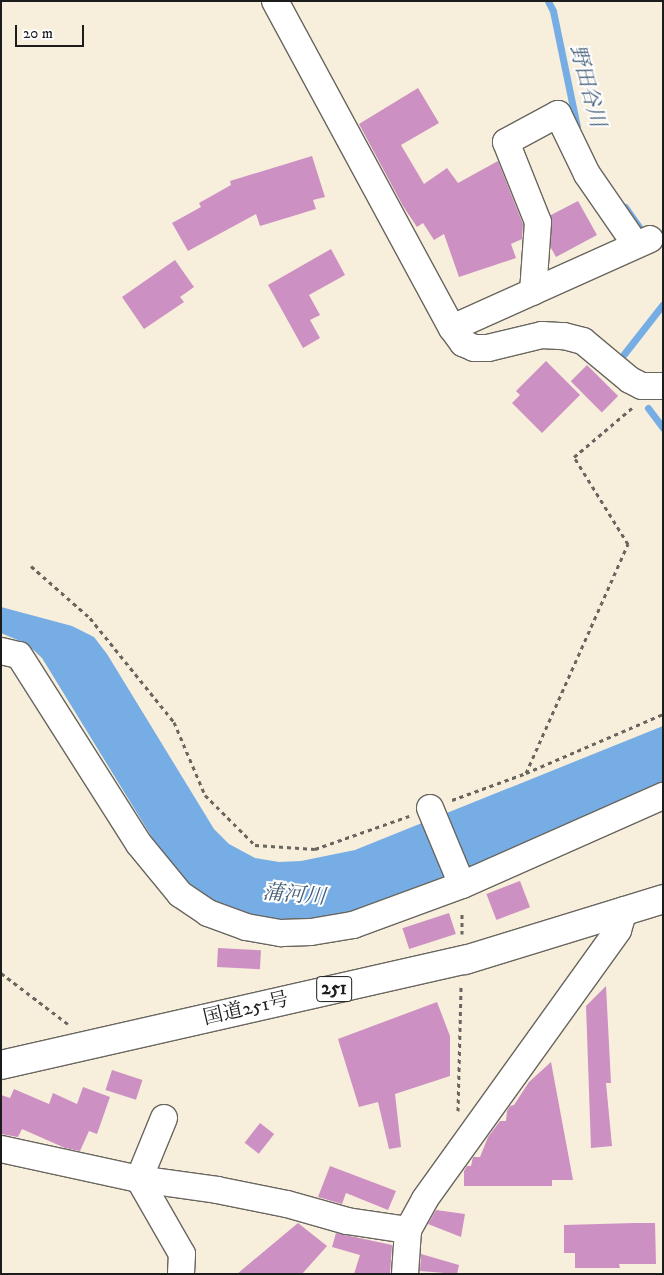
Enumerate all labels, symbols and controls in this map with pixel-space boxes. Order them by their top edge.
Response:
scale bar [18,15,86,47]
text: 20 m [23,24,53,43]
water label: 野田谷川 [564,42,610,130]
water label: 蒲河川 [262,880,326,910]
road number: 251 [315,972,353,1006]
street label: 国道251号 [201,988,291,1030]

